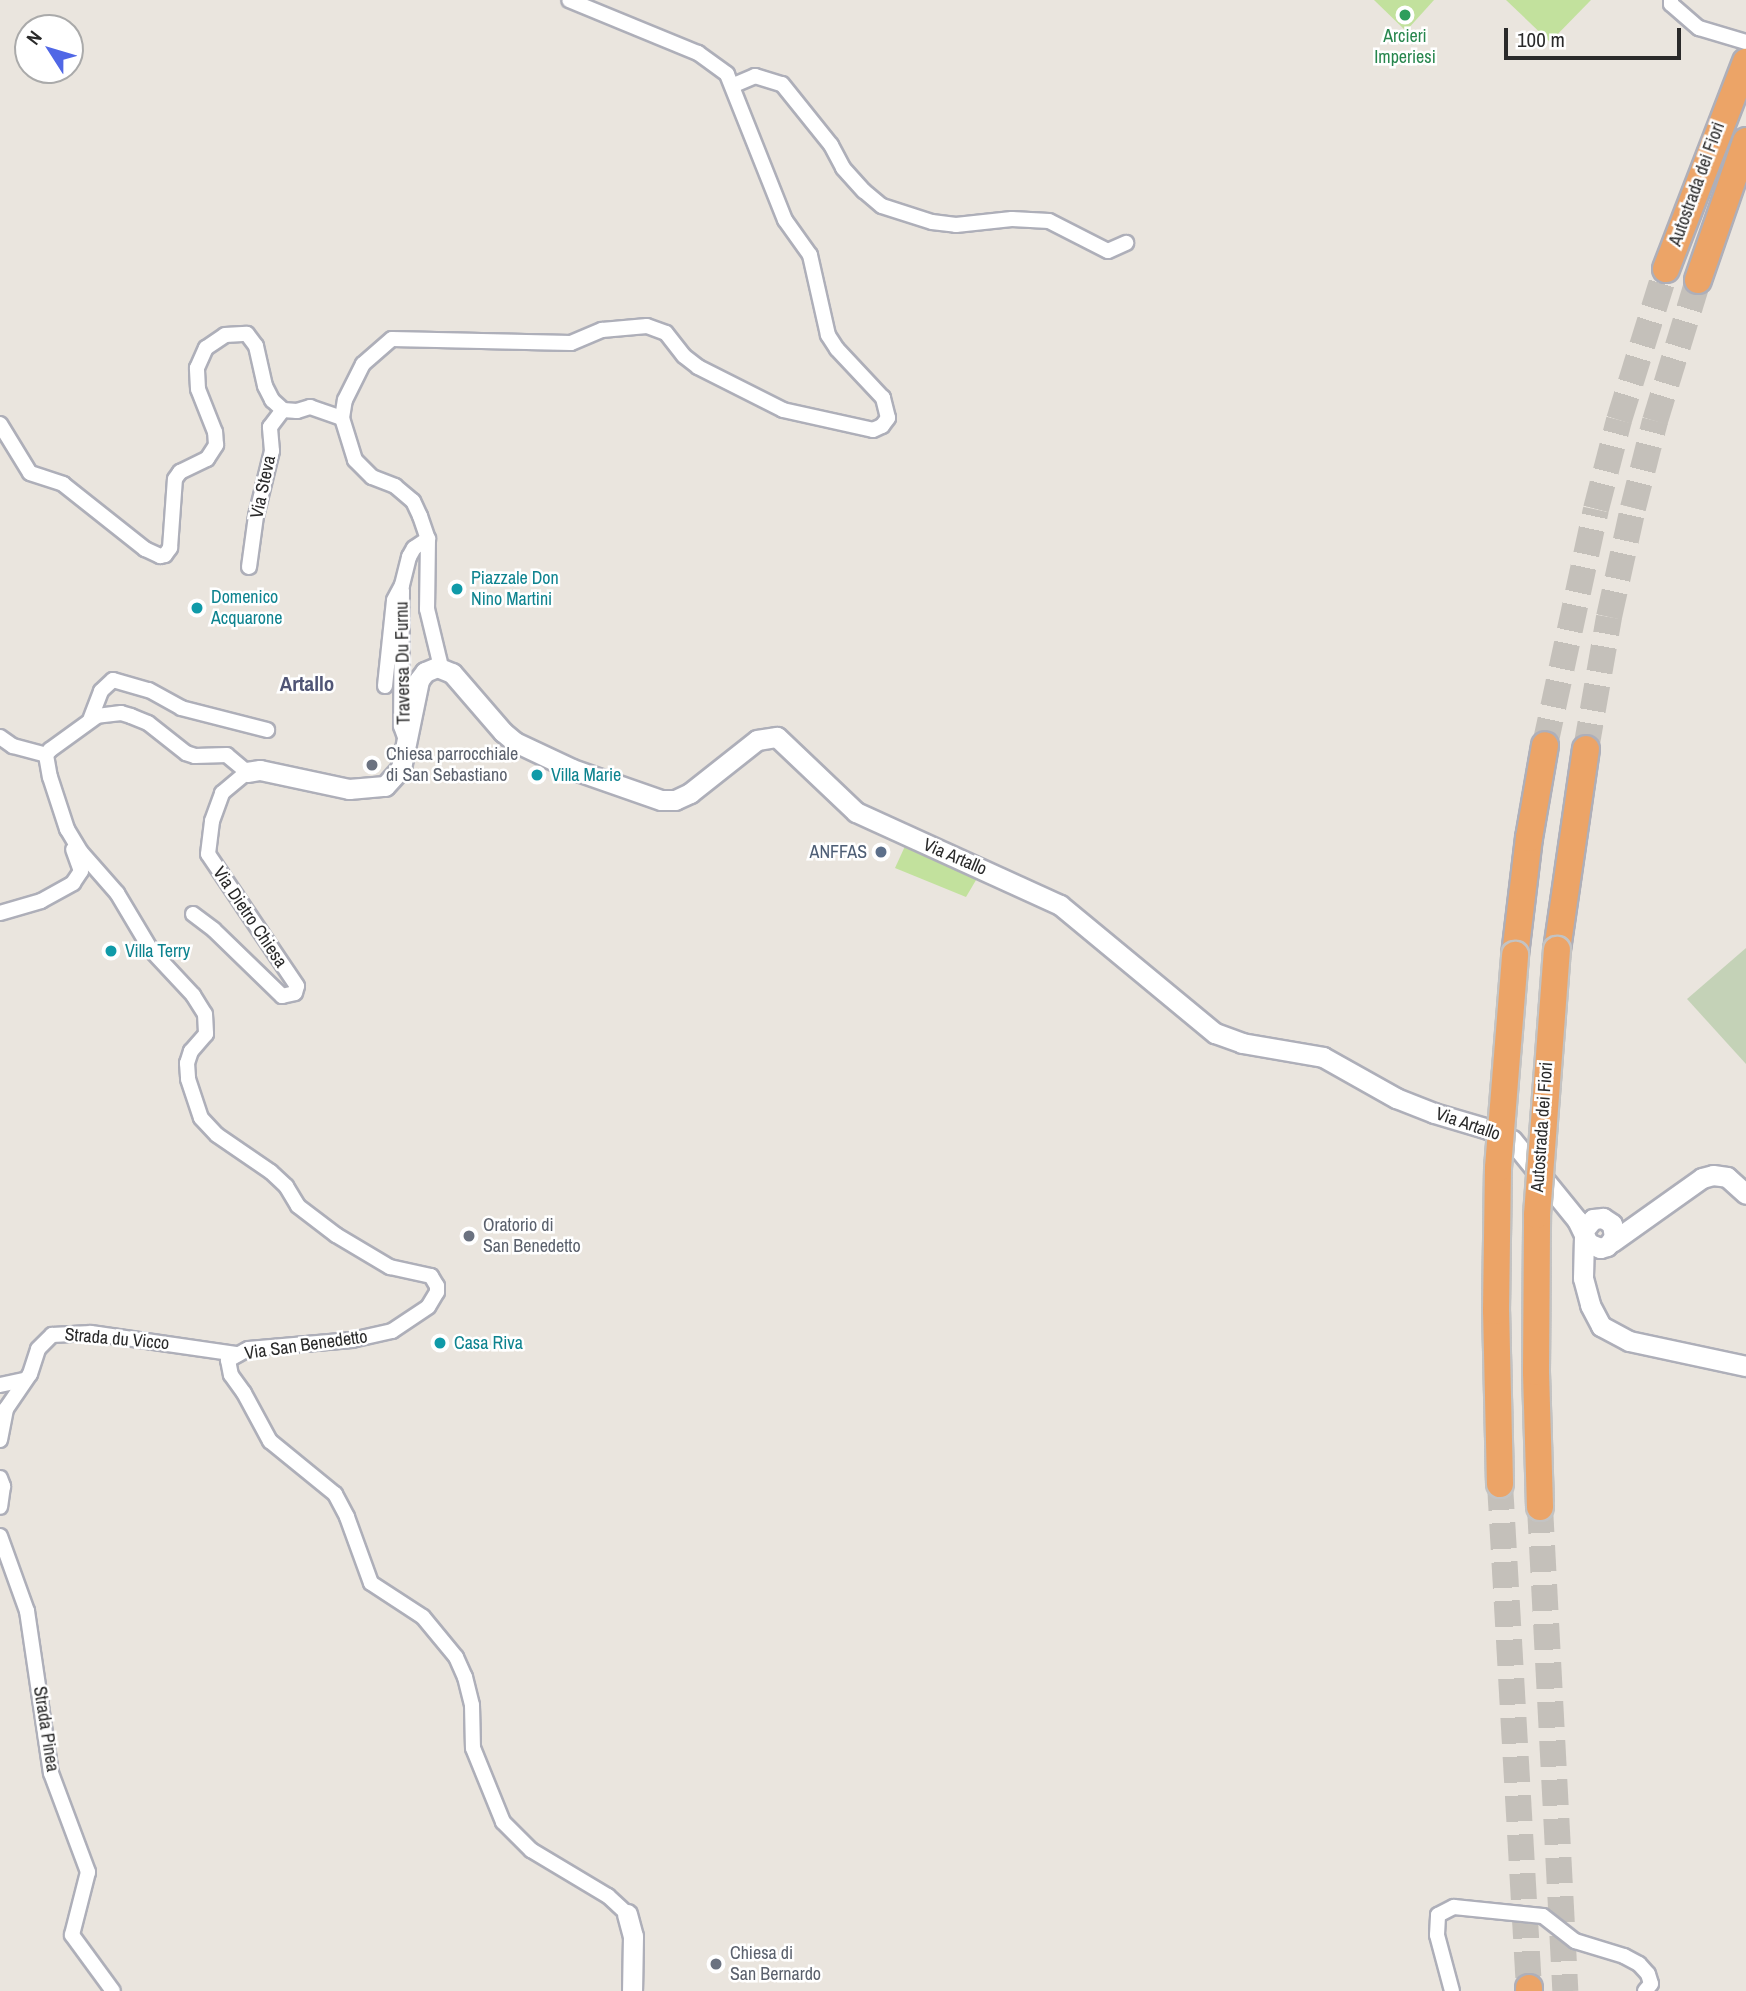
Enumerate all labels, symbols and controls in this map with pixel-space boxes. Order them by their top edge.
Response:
marker: Arcieri Imperiesi [1397,7,1413,23]
north arrow [14,14,84,84]
scale bar [1508,14,1685,58]
text: N [20,25,48,50]
text: 100 m [1517,25,1565,54]
place label: Arcieri Imperiesi [1374,26,1436,68]
street label: Autostrada dei Fiori [1665,119,1729,249]
street label: Via Steva [246,454,280,520]
place label: Piazzale Don Nino Martini [471,568,559,610]
marker: Piazzale Don Nino Martini [449,581,465,597]
place label: Domenico Acquarone [211,587,282,630]
marker: Domenico Acquarone [189,600,205,616]
street label: Traversa Du Furnu [391,601,415,725]
district label: Artallo [280,671,334,697]
place label: Chiesa parrocchiale di San Sebastiano [386,744,518,786]
marker: Chiesa parrocchiale di San Sebastiano [364,757,380,773]
place label: Villa Marie [551,764,621,786]
marker: Villa Marie [529,767,545,783]
street label: Via Artallo [920,834,990,880]
place label: ANFFAS [810,841,867,863]
marker: ANFFAS [873,844,889,860]
street label: Via Dietro Chiesa [208,862,292,972]
place label: Villa Terry [125,940,190,962]
marker: Villa Terry [103,943,119,959]
street label: Autostrada dei Fiori [1527,1061,1557,1193]
street label: Via Artallo [1432,1103,1504,1145]
place label: Oratorio di San Benedetto [483,1215,581,1258]
marker: Oratorio di San Benedetto [461,1228,477,1244]
street label: Strada du Vicco [64,1324,170,1354]
street label: Via San Benedetto [243,1326,369,1364]
place label: Casa Riva [454,1332,523,1354]
marker: Casa Riva [432,1335,448,1351]
street label: Strada Pinea [29,1685,63,1773]
place label: Chiesa di San Bernardo [730,1943,821,1986]
marker: Chiesa di San Bernardo [708,1956,724,1972]

